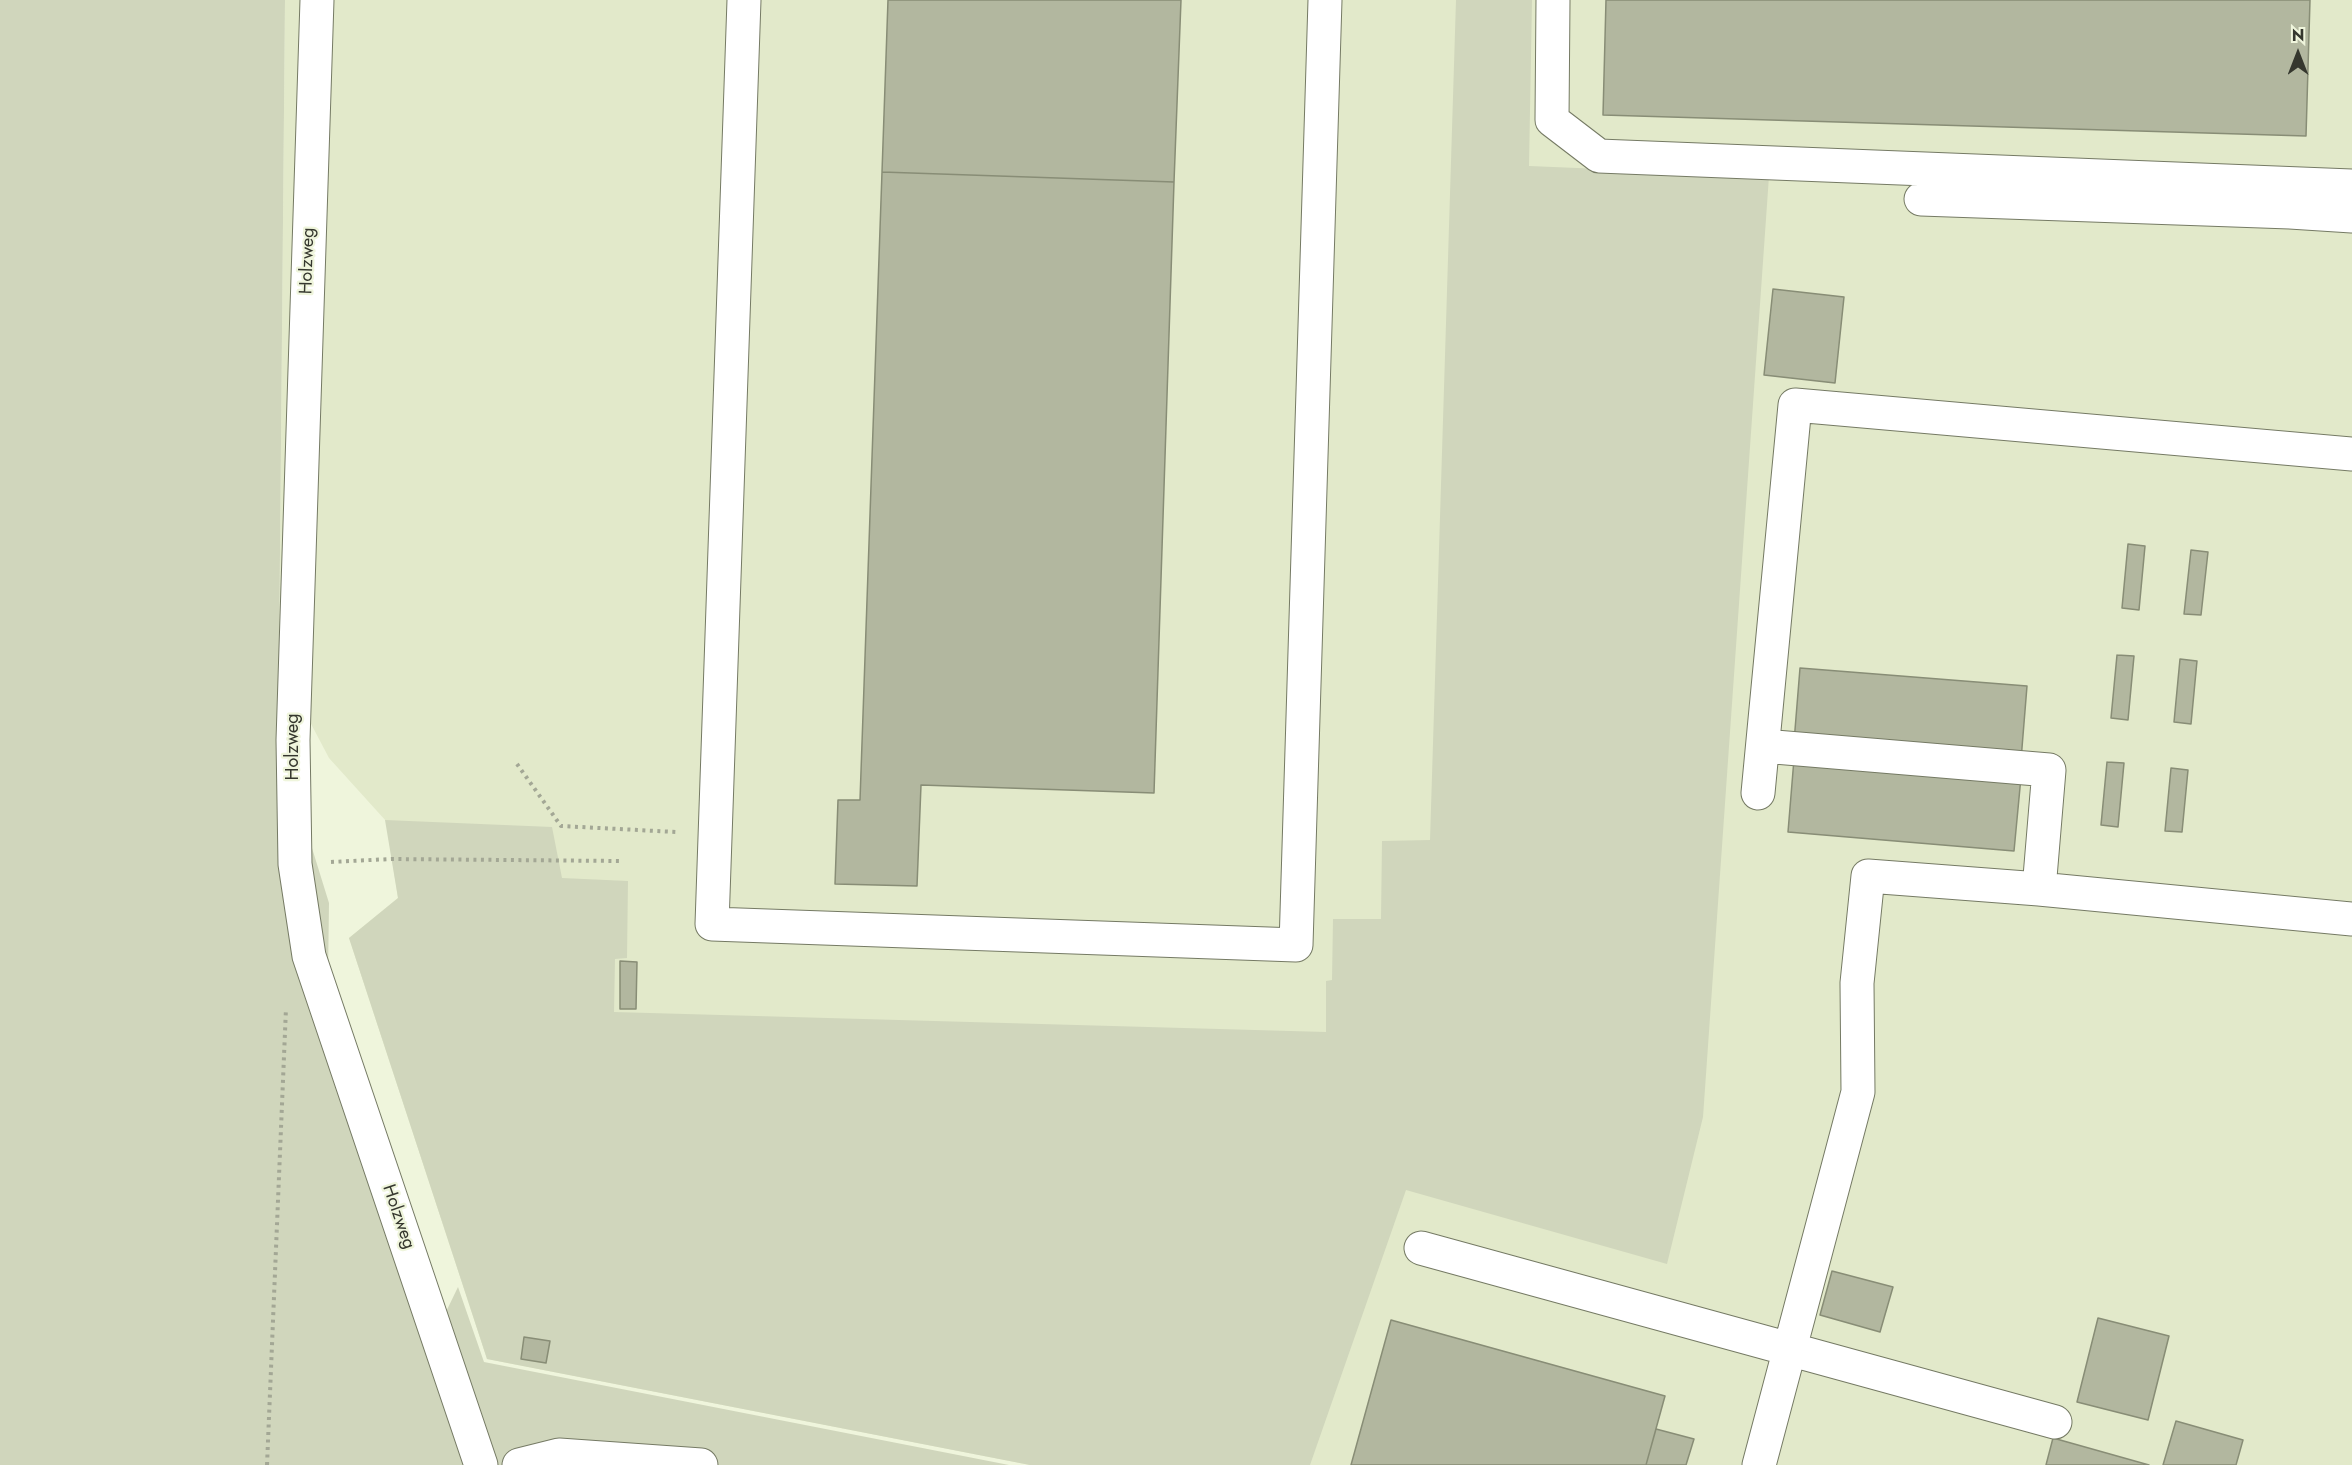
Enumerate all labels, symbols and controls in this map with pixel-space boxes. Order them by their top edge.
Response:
north arrow [2268,24,2328,84]
text: N [2292,24,2304,47]
street label: Holzweg [296,227,320,295]
street label: Holzweg [283,714,305,780]
street label: Holzweg [377,1182,419,1252]

